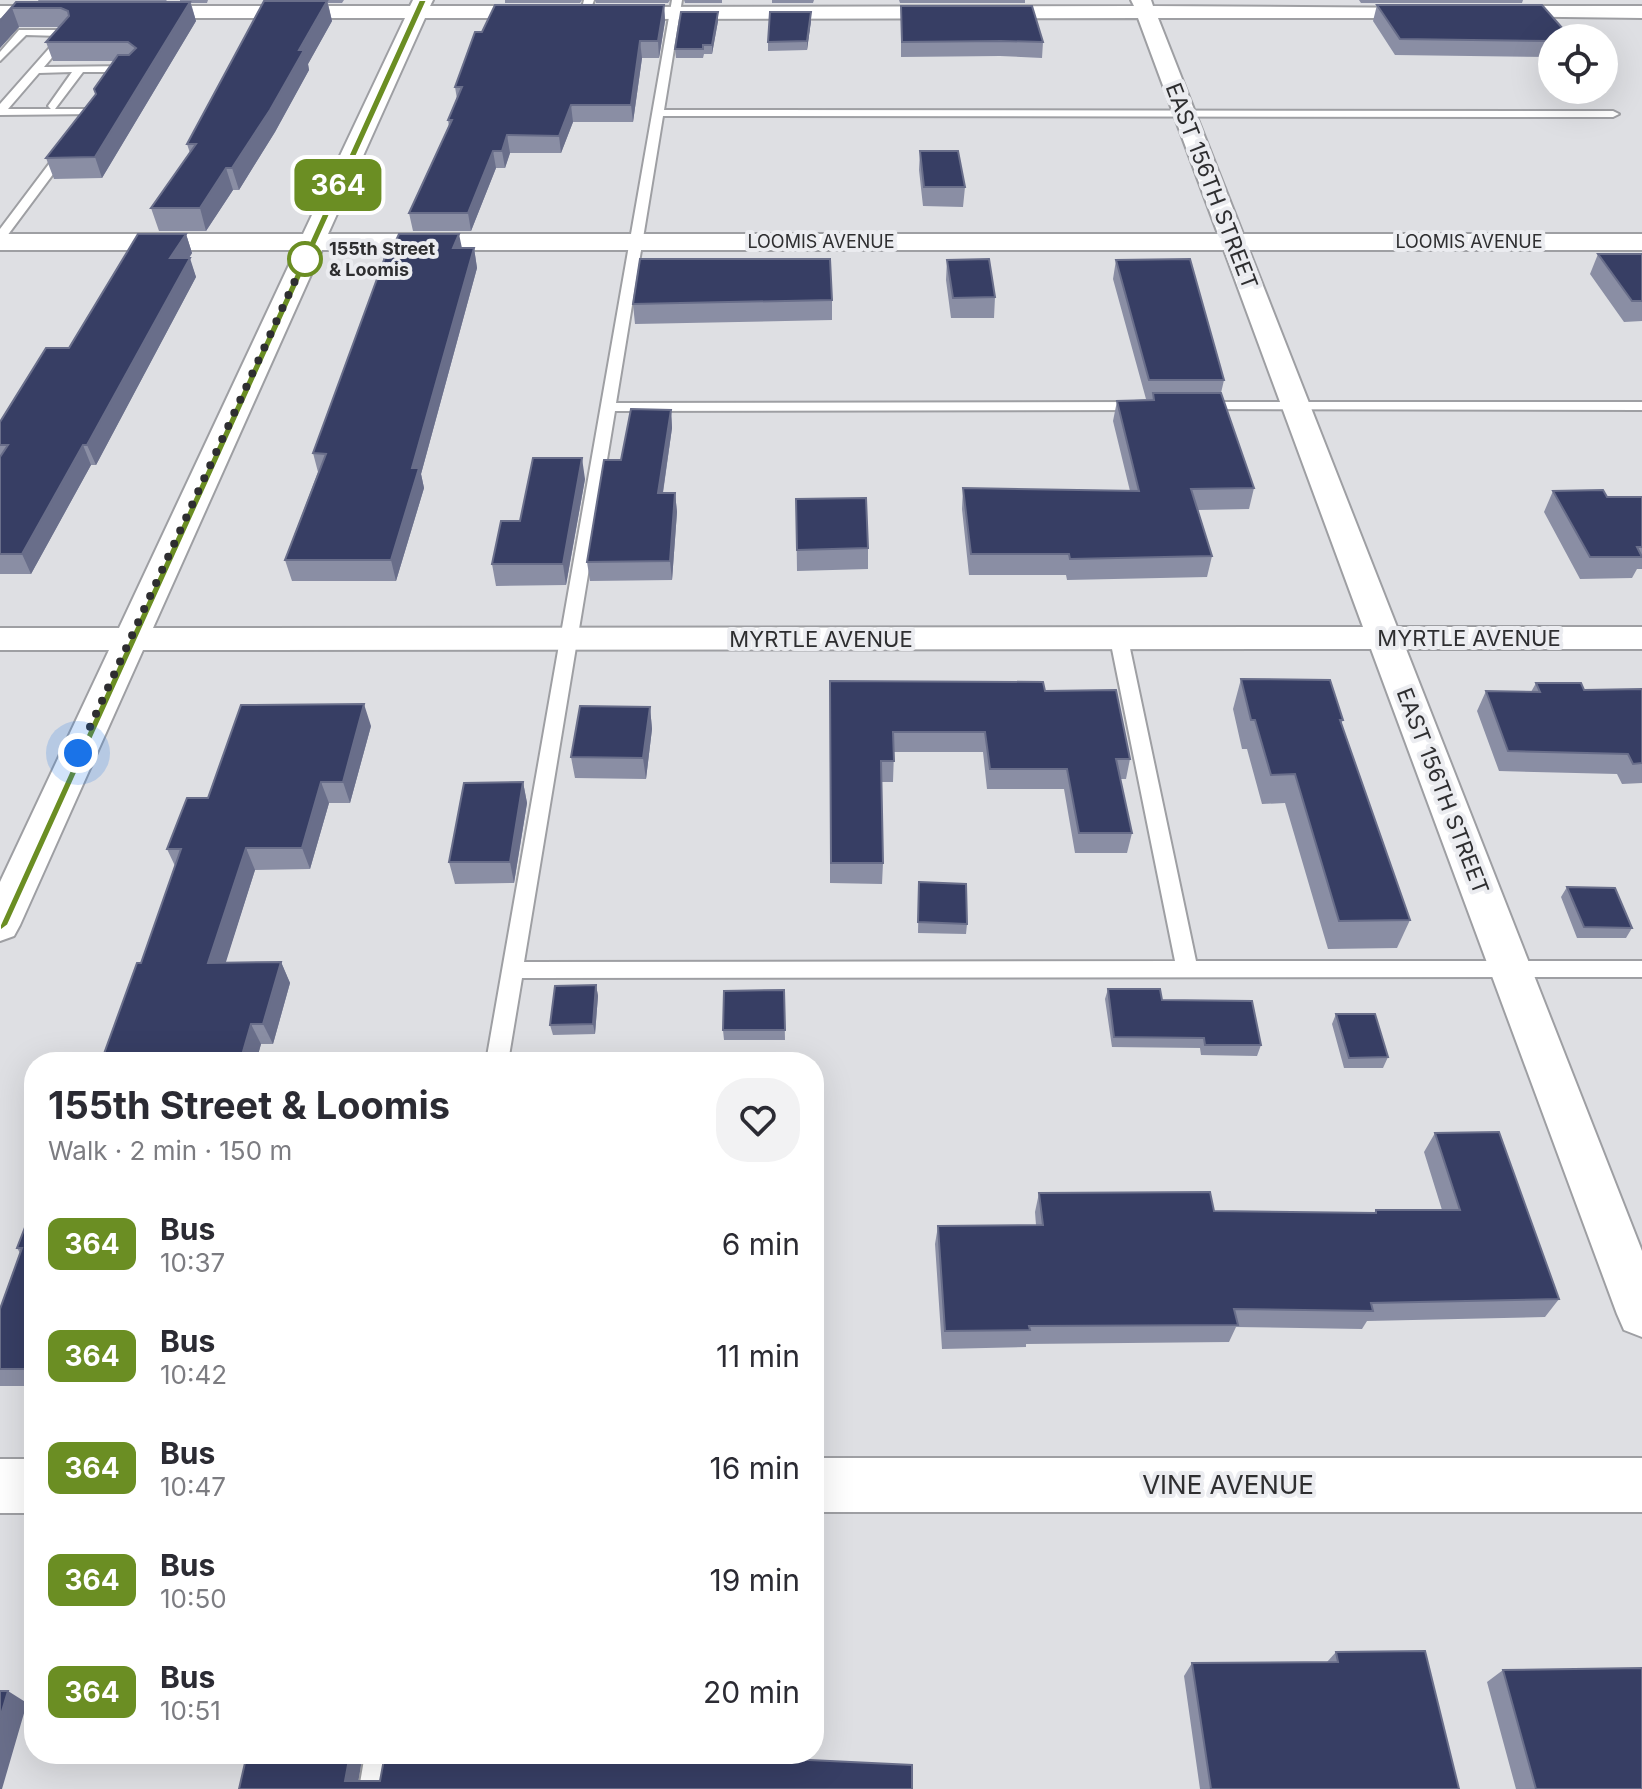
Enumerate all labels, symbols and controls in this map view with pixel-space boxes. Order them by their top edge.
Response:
map controls [1538,24,1618,104]
button: locate [1538,24,1618,104]
street label: EAST 156TH STREET [1161,79,1263,293]
line badge: 364 [292,159,384,211]
text: 364 [310,168,366,202]
street label: LOOMIS AVENUE [747,231,895,252]
street label: LOOMIS AVENUE [1395,231,1543,252]
place label: 155th Street & Loomis [329,238,436,280]
marker: 155th Street & Loomis [288,242,322,276]
street label: MYRTLE AVENUE [1377,625,1561,651]
street label: MYRTLE AVENUE [729,626,913,652]
street label: EAST 156TH STREET [1392,684,1494,898]
your location [58,733,98,773]
button: heart [716,1078,800,1162]
text: 155th Street & Loomis [48,1082,450,1128]
text: Walk · 2 min · 150 m [48,1135,292,1166]
text: Bus [160,1211,215,1247]
text: 6 min [722,1226,800,1262]
text: 364 [64,1227,120,1261]
text: 10:37 [160,1247,225,1278]
text: Bus [160,1323,215,1359]
text: 11 min [716,1338,800,1374]
text: 364 [64,1339,120,1373]
text: 10:42 [160,1359,227,1390]
text: Bus [160,1435,215,1471]
text: 16 min [709,1450,800,1486]
text: 364 [64,1451,120,1485]
street label: VINE AVENUE [1142,1469,1314,1500]
text: 10:47 [160,1471,226,1502]
text: Bus [160,1547,215,1583]
text: 19 min [709,1562,800,1598]
text: 364 [64,1563,120,1597]
text: 10:50 [160,1583,227,1614]
text: Bus [160,1659,215,1695]
text: 20 min [703,1674,800,1710]
text: 364 [64,1675,120,1709]
text: 10:51 [160,1695,221,1726]

